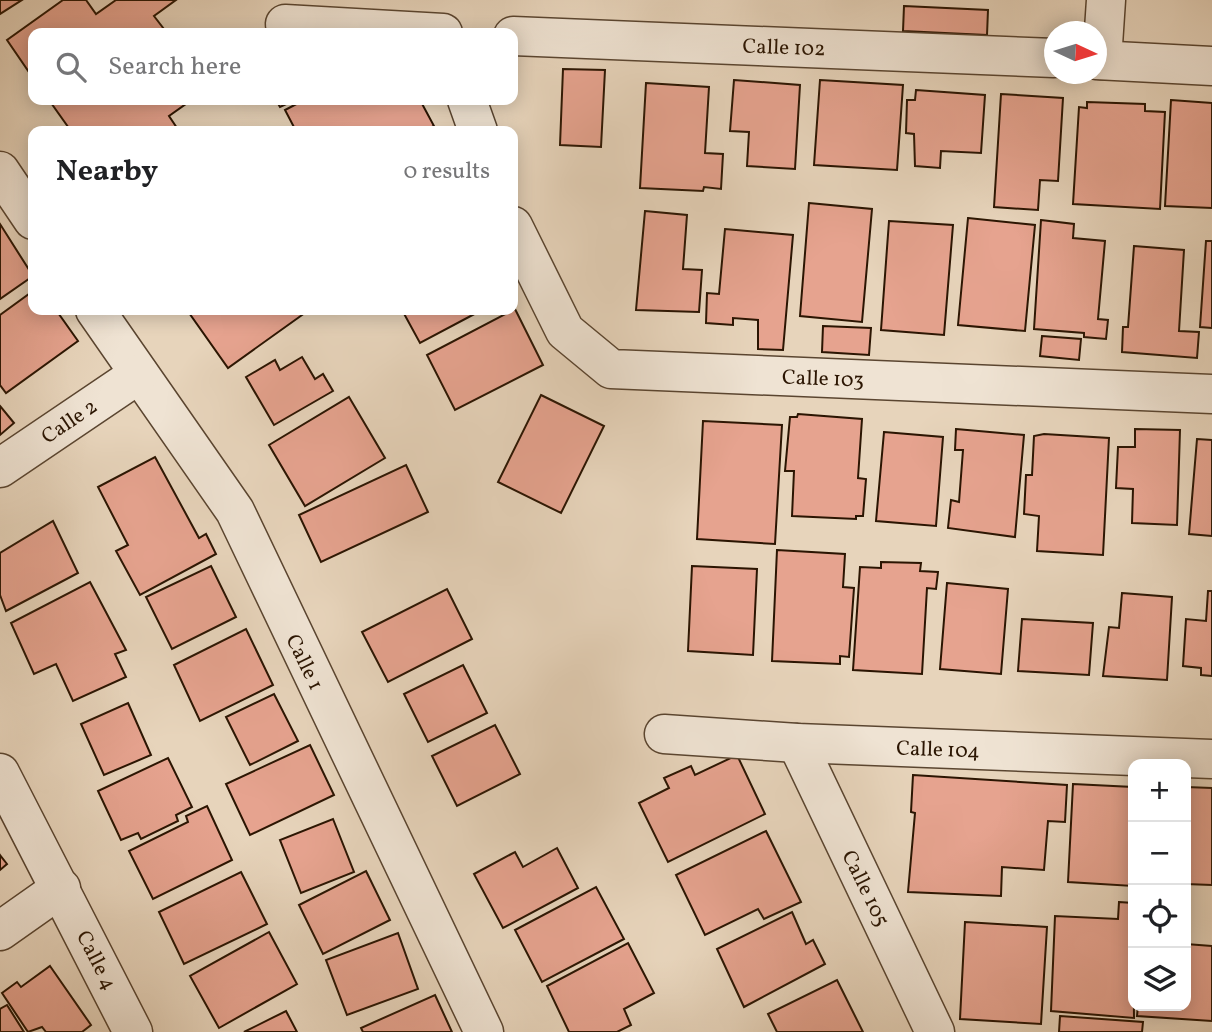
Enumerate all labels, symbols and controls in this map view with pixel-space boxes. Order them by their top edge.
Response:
north arrow [1044,21,1107,84]
search box [28,28,518,105]
street label: Calle 102 [742,33,826,64]
icon: search [52,48,90,86]
text: Search here [108,49,241,85]
text: Nearby [56,151,158,193]
text: 0 results [403,156,490,188]
street label: Calle 103 [782,364,864,395]
street label: Calle 2 [36,393,104,452]
street label: Calle 1 [278,630,330,696]
street label: Calle 104 [896,735,980,766]
map controls [1128,759,1191,1011]
button: + [1128,759,1191,822]
button: − [1128,822,1191,885]
street label: Calle 105 [834,846,896,932]
button: locate [1128,885,1191,948]
street label: Calle 4 [68,926,123,996]
button: layers [1128,948,1191,1011]

